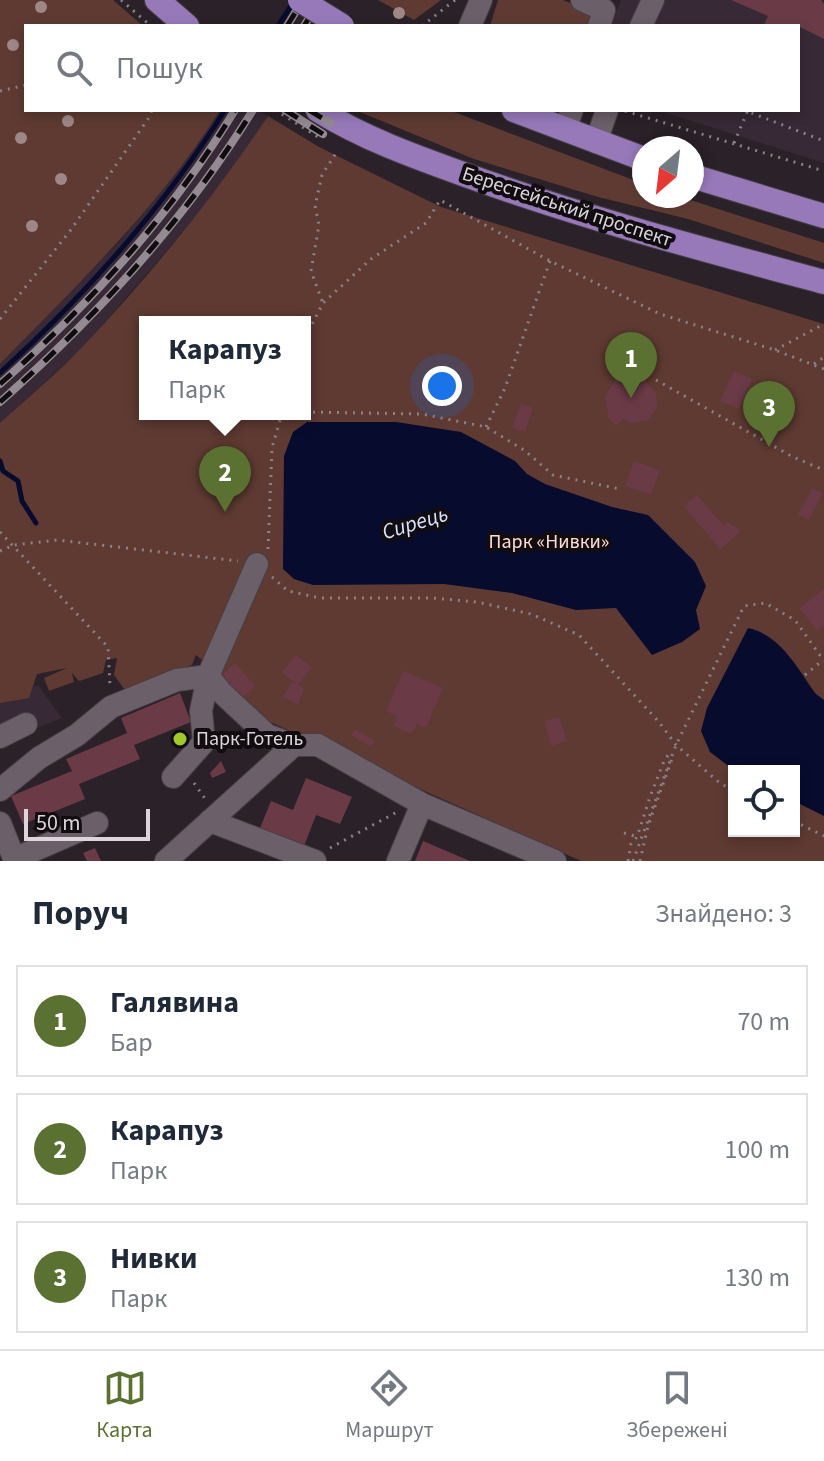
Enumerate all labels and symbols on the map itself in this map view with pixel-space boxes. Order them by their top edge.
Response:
north arrow [632,136,704,208]
street label: Берестейський проспект [459,160,675,254]
pin: 1 [605,332,657,398]
your location [422,366,462,406]
pin: 3 [743,381,795,447]
pin: 2 [199,446,251,512]
water label: Сирець [378,498,452,548]
park label: Парк «Нивки» [489,528,609,556]
place label: Парк-Готель [196,725,303,753]
marker: Парк-Готель [171,730,189,748]
scale bar [24,805,150,841]

